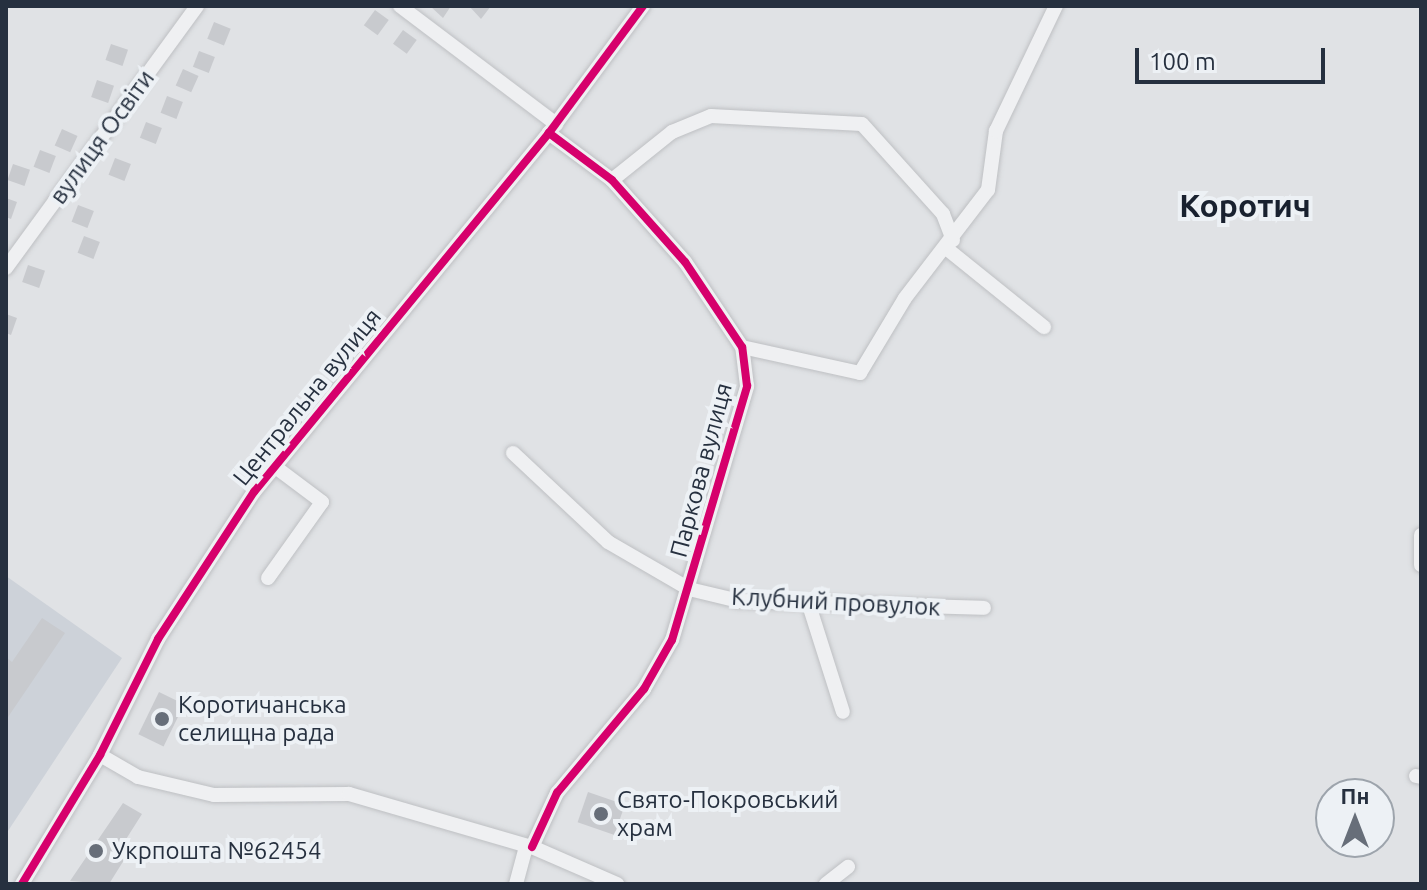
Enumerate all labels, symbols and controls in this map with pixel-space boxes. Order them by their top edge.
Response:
scale bar [1139,32,1329,82]
text: 100 m [1149,48,1216,75]
street label: вулиця Освіти [44,64,160,210]
district label: Коротич [1179,186,1311,224]
street label: Центральна вулиця [227,303,387,491]
street label: Паркова вулиця [664,380,738,560]
street label: Клубний провулок [731,582,941,622]
place label: Коротичанська селищна рада [178,691,347,747]
marker: Коротичанська селищна рада [153,710,171,728]
north arrow [1315,778,1395,858]
text: Пн [1341,783,1369,808]
place label: Свято-Покровський храм [617,786,839,842]
marker: Свято-Покровський храм [592,805,610,823]
place label: Укрпошта №62454 [112,837,322,865]
marker: Укрпошта №62454 [87,842,105,860]

